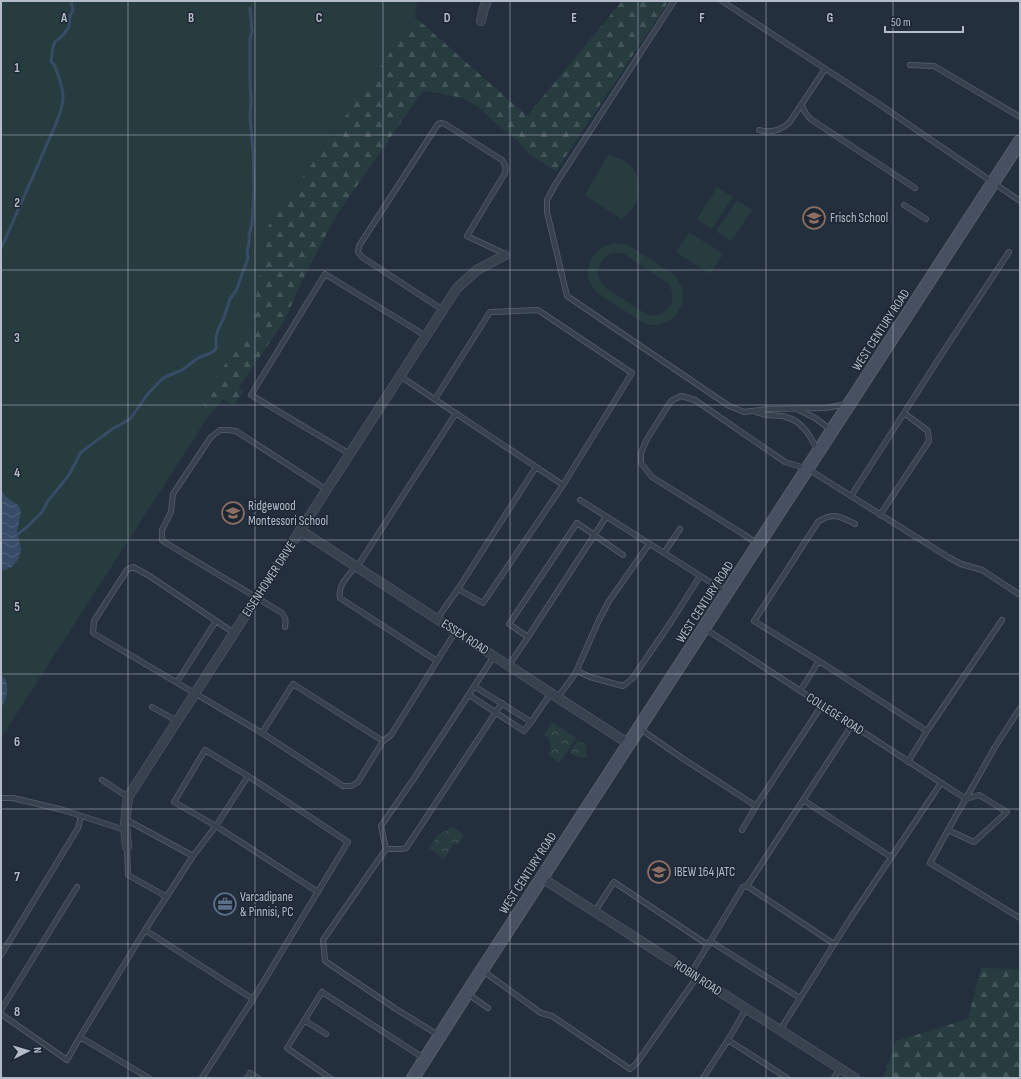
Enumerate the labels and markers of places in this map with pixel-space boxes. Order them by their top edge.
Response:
school or university icon: Frisch School [801,205,827,231]
place label: Frisch School [830,210,888,226]
place label: Ridgewood Montessori School [248,498,328,529]
school or university icon: Ridgewood Montessori School [220,500,246,526]
school or university icon: IBEW 164 JATC [646,859,672,885]
place label: IBEW 164 JATC [674,864,735,880]
place label: Varcadipane & Pinnisi, PC [240,889,294,920]
office icon: Varcadipane & Pinnisi, PC [212,891,238,917]

